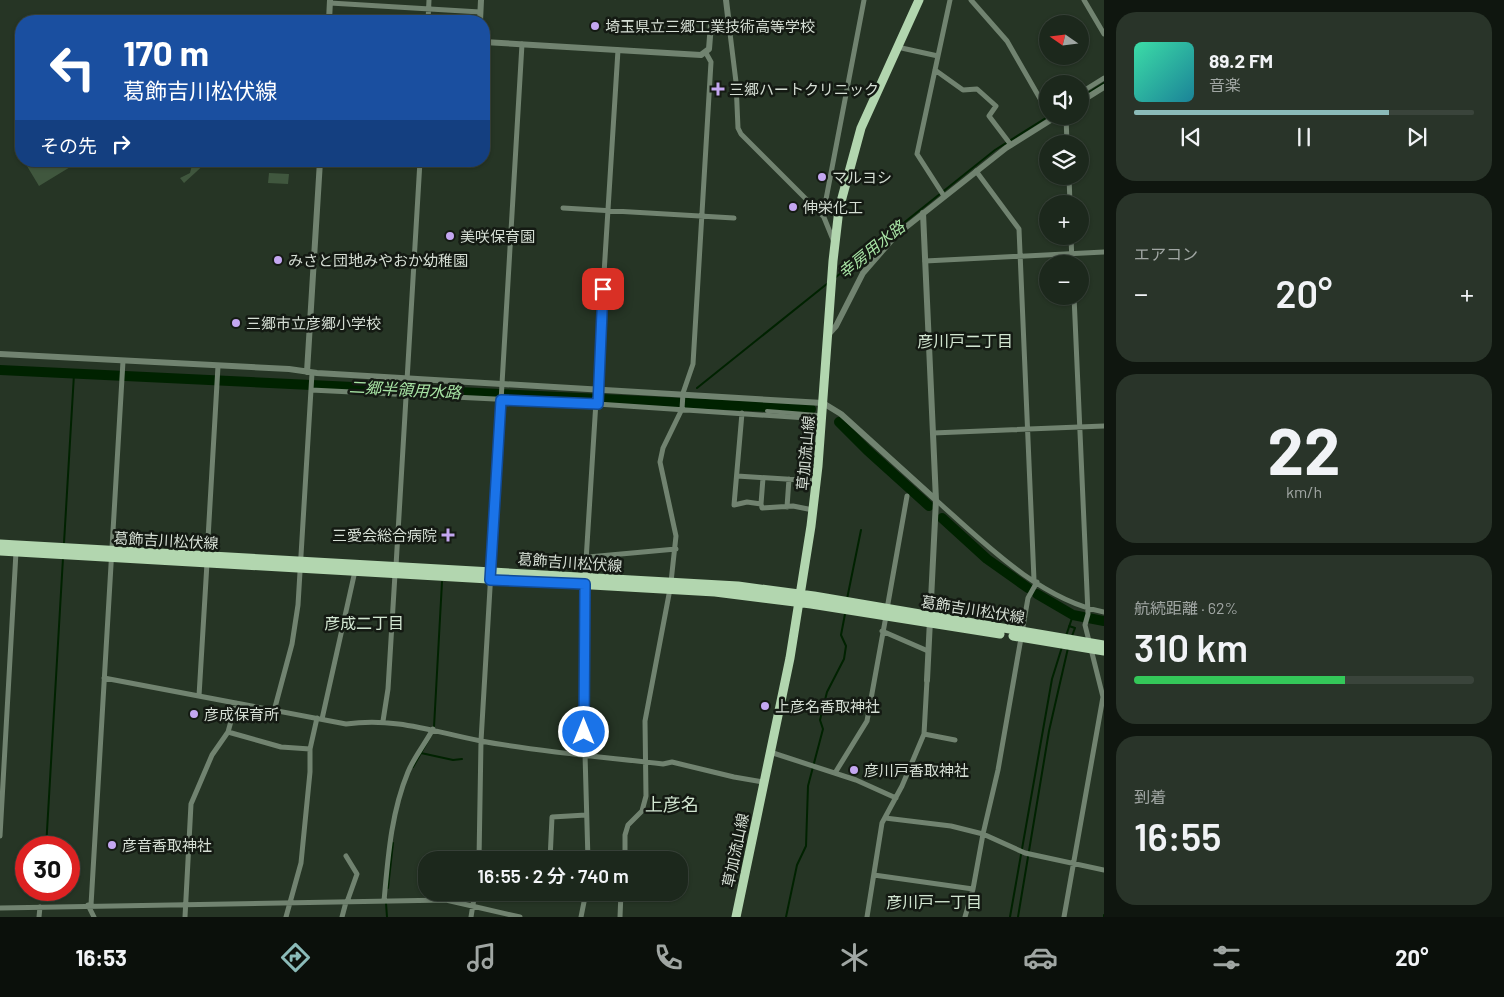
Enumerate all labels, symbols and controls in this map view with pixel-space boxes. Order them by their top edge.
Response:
north arrow [1039,15,1089,65]
map controls [1039,15,1089,305]
place label: 埼玉県立三郷工業技術高等学校 [605,17,815,35]
marker: 埼玉県立三郷工業技術高等学校 [589,20,601,32]
text: 170 m [123,31,209,73]
icon: left [40,35,105,100]
text: 89.2 FM [1209,49,1273,72]
button: sound [1039,75,1089,125]
text: 音楽 [1209,75,1241,94]
text: 葛飾吉川松伏線 [123,77,277,103]
place label: 三郷ハートクリニック [729,80,879,98]
marker: 三郷ハートクリニック [711,82,725,96]
icon: previous [1177,123,1205,151]
icon: pause [1290,123,1318,151]
icon: next [1403,123,1431,151]
icon: right [107,130,135,158]
text: その先 [40,134,97,157]
button: layers [1039,135,1089,185]
place label: マルヨシ [832,168,892,186]
marker: マルヨシ [816,171,828,183]
button: + [1039,195,1089,245]
place label: 伸栄化工 [803,198,863,216]
marker: 伸栄化工 [787,201,799,213]
water label: 幸房用水路 [834,215,910,282]
place label: 美咲保育園 [460,227,535,245]
marker: 美咲保育園 [444,230,456,242]
text: エアコン [1134,244,1198,263]
place label: みさと団地みやおか幼稚園 [288,251,468,269]
marker: みさと団地みやおか幼稚園 [272,254,284,266]
button: − [1039,255,1089,305]
pin [582,268,624,310]
text: 20° [1276,270,1332,316]
icon: arrive [589,275,617,303]
text: − [1134,276,1148,310]
text: + [1460,276,1474,310]
place label: 三郷市立彦郷小学校 [246,314,381,332]
marker: 三郷市立彦郷小学校 [230,317,242,329]
district label: 彦川戸二丁目 [917,331,1013,350]
water label: 二郷半領用水路 [349,377,463,402]
text: 22 [1268,410,1340,488]
street label: 草加流山線 [793,415,817,491]
text: km/h [1286,482,1322,501]
place label: 三愛会総合病院 [332,526,437,544]
street label: 葛飾吉川松伏線 [113,528,219,552]
marker: 三愛会総合病院 [441,528,455,542]
street label: 葛飾吉川松伏線 [517,549,623,575]
street label: 葛飾吉川松伏線 [920,592,1026,626]
text: 航続距離 · 62% [1134,598,1238,617]
district label: 彦成二丁目 [324,613,404,632]
text: 310 km [1134,624,1248,670]
place label: 上彦名香取神社 [775,697,880,715]
marker: 上彦名香取神社 [759,700,771,712]
place label: 彦成保育所 [204,705,279,723]
position arrow [557,705,609,757]
marker: 彦成保育所 [188,708,200,720]
place label: 彦川戸香取神社 [864,761,969,779]
marker: 彦川戸香取神社 [848,764,860,776]
text: 到着 [1134,787,1166,806]
district label: 上彦名 [645,793,699,815]
street label: 草加流山線 [718,811,752,889]
text: 16:55 [1134,813,1221,859]
speed limit sign: 30 [15,836,80,901]
place label: 彦音香取神社 [122,836,212,854]
marker: 彦音香取神社 [106,839,118,851]
text: 16:55 · 2 分 · 740 m [477,864,629,887]
district label: 彦川戸一丁目 [886,892,982,911]
icon: directions [278,940,313,975]
icon: music [464,940,499,975]
icon: phone [651,940,686,975]
icon: climate [837,940,872,975]
icon: car [1023,940,1058,975]
icon: filters [1209,940,1244,975]
text: 16:53 [76,944,127,970]
text: 20° [1395,944,1428,970]

